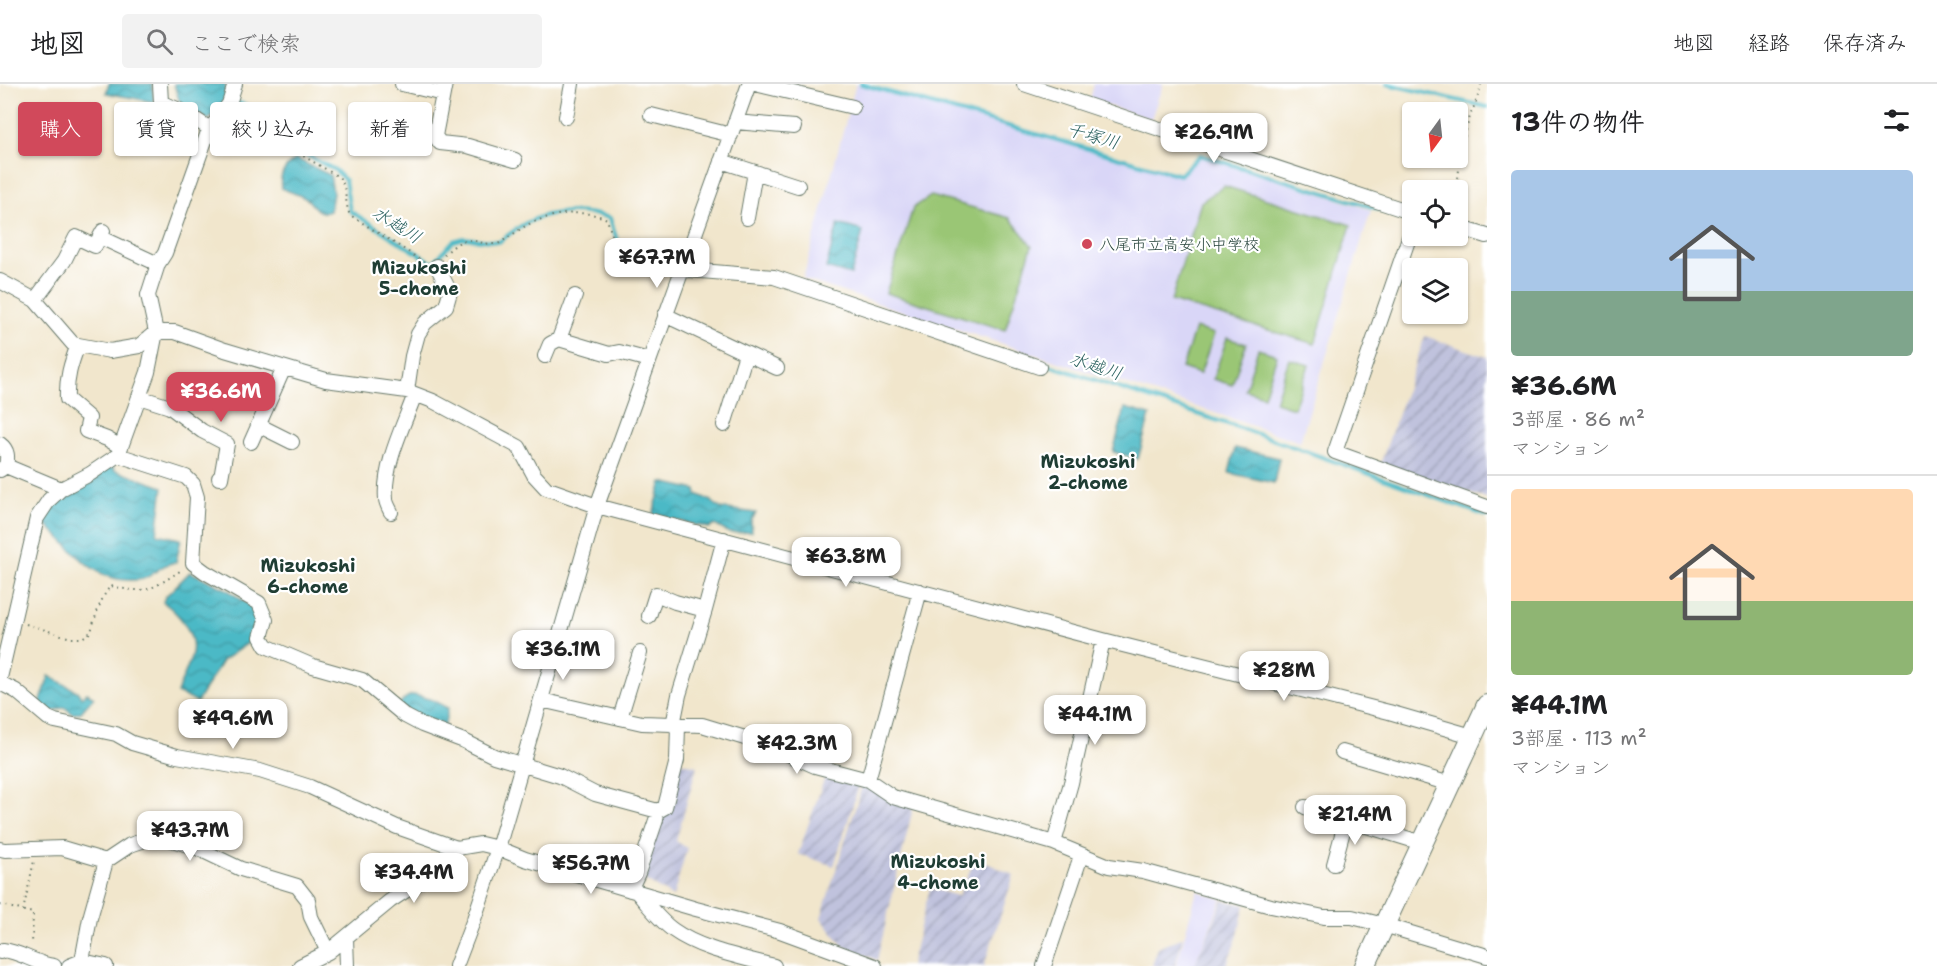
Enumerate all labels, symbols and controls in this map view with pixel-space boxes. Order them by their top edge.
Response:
search box [122,14,542,68]
text: 地図 [30,24,86,62]
icon: search [143,25,176,58]
text: ここで検索 [191,29,301,58]
text: 地図 [1673,29,1715,57]
text: 経路 [1748,29,1790,57]
text: 保存済み [1823,29,1907,57]
chip: 購入 [18,102,102,156]
chip: 賃貸 [114,102,198,156]
chip: 絞り込み [210,102,336,156]
chip: 新着 [348,102,432,156]
north arrow [1402,102,1468,168]
map controls [1402,102,1468,324]
text: 13件の物件 [1511,104,1645,139]
icon: filters [1880,104,1913,137]
pin: ¥26.9M [1165,113,1263,164]
water label: 千塚川 [1064,117,1122,155]
text: ¥26.9M [1175,119,1253,145]
button: locate [1402,180,1468,246]
water label: 水越川 [368,201,426,249]
icon: home [1658,209,1766,317]
place label: 八尾市立高安小中学校 [1099,234,1259,255]
marker: 八尾市立高安小中学校 [1080,237,1094,251]
pin: ¥67.7M [608,238,706,289]
text: ¥67.7M [618,244,696,270]
district label: Mizukoshi 5-chome [371,256,467,301]
button: layers [1402,258,1468,324]
water label: 水越川 [1067,346,1125,386]
text: ¥36.6M [1511,368,1617,403]
pin: ¥36.6M [172,372,270,423]
text: ¥36.6M [180,378,262,404]
text: 3部屋 · 86 m² [1511,406,1645,432]
text: マンション [1511,435,1610,461]
district label: Mizukoshi 2-chome [1040,450,1136,495]
icon: home [1658,528,1766,636]
pin: ¥63.8M [797,537,895,588]
text: ¥63.8M [806,543,886,569]
district label: Mizukoshi 6-chome [260,554,356,599]
pin: ¥36.1M [514,630,612,681]
text: ¥36.1M [526,636,601,662]
pin: ¥28M [1248,651,1320,702]
text: ¥28M [1253,657,1315,683]
text: ¥44.1M [1511,687,1608,722]
pin: ¥44.1M [1046,695,1144,746]
pin: ¥49.6M [184,699,282,750]
text: ¥44.1M [1058,701,1132,727]
text: ¥49.6M [192,705,274,731]
pin: ¥42.3M [748,724,846,775]
text: 3部屋 · 113 m² [1511,725,1647,751]
text: ¥42.3M [757,730,837,756]
text: マンション [1511,754,1610,780]
pin: ¥21.4M [1306,795,1404,846]
text: ¥21.4M [1318,801,1392,827]
pin: ¥43.7M [141,811,239,862]
text: ¥43.7M [151,817,229,843]
pin: ¥56.7M [542,844,640,895]
text: ¥56.7M [552,850,630,876]
district label: Mizukoshi 4-chome [890,850,986,895]
pin: ¥34.4M [365,853,463,904]
text: ¥34.4M [374,859,454,885]

